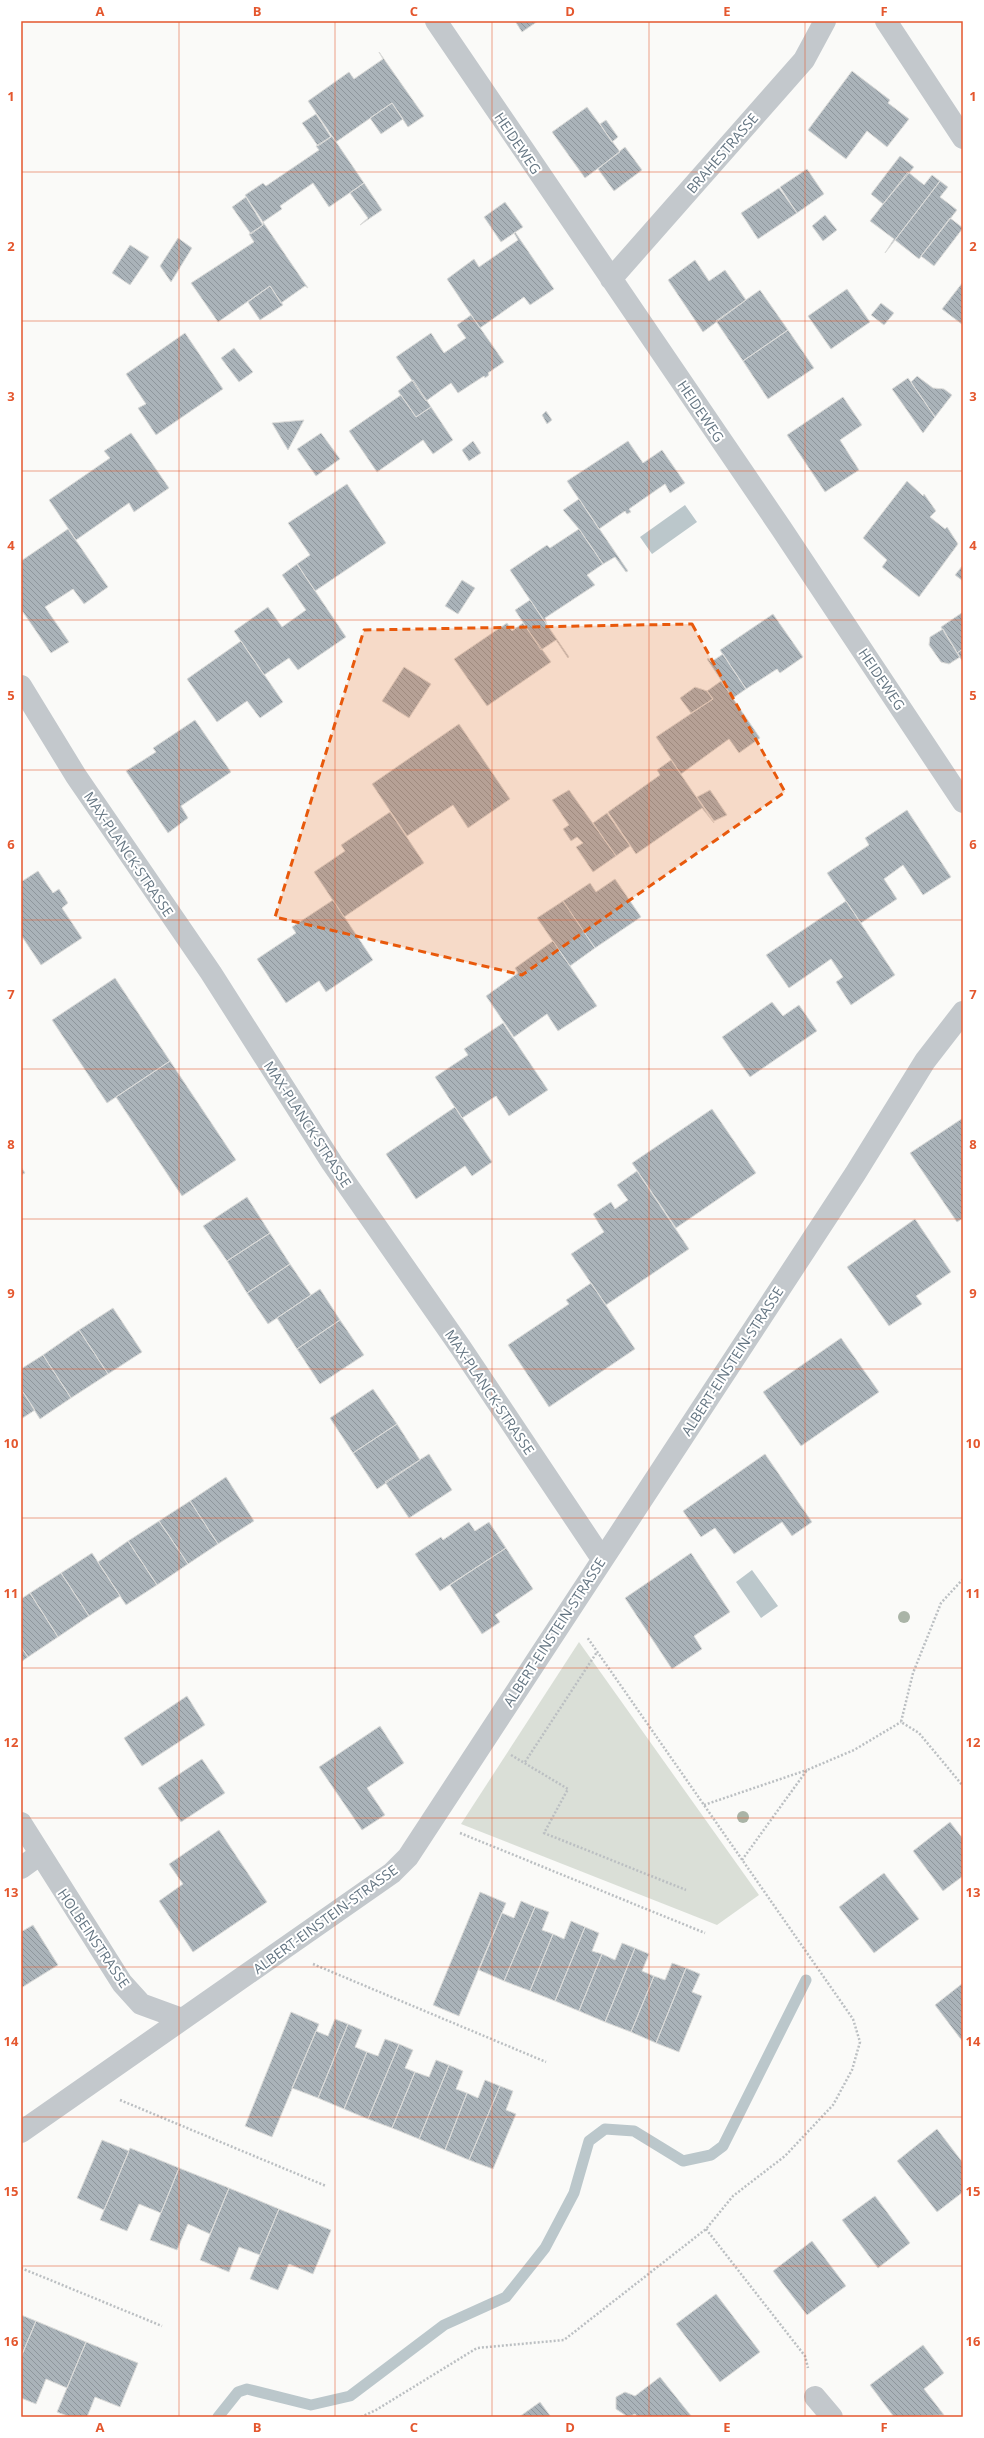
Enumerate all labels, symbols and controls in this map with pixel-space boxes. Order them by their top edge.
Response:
text: A [96,2,105,20]
text: B [253,2,262,20]
text: C [410,2,418,20]
text: D [565,2,575,20]
text: E [723,2,731,20]
text: F [880,2,888,20]
text: 1 [7,87,15,105]
text: 1 [969,87,977,105]
street label: HEIDEWEG [490,108,546,178]
street label: BRAHESTRASSE [682,109,762,197]
text: 2 [7,237,15,255]
text: 2 [969,237,977,255]
street label: HEIDEWEG [673,376,729,446]
text: 3 [7,387,15,405]
text: 3 [969,387,977,405]
text: 4 [7,536,15,554]
text: 4 [969,536,977,554]
street label: HEIDEWEG [854,644,910,714]
text: 5 [7,686,15,704]
text: 5 [969,686,977,704]
street label: MAX-PLANCK-STRASSE [80,788,178,920]
text: 6 [7,835,15,853]
text: 6 [969,835,977,853]
text: 7 [7,985,15,1003]
text: 7 [969,985,977,1003]
street label: MAX-PLANCK-STRASSE [260,1057,356,1191]
text: 8 [7,1135,15,1153]
text: 8 [969,1135,977,1153]
street label: ALBERT-EINSTEIN-STRASSE [677,1283,787,1439]
text: 9 [7,1284,15,1302]
text: 9 [969,1284,977,1302]
street label: MAX-PLANCK-STRASSE [441,1326,539,1458]
text: 10 [4,1434,18,1452]
text: 10 [966,1434,980,1452]
street label: ALBERT-EINSTEIN-STRASSE [499,1554,609,1710]
text: 11 [4,1584,18,1602]
text: 11 [966,1584,980,1602]
text: 12 [4,1733,19,1751]
text: 12 [966,1733,981,1751]
street label: ALBERT-EINSTEIN-STRASSE [249,1860,401,1978]
text: 13 [4,1883,18,1901]
text: 13 [966,1883,980,1901]
street label: HOLBEINSTRASSE [54,1885,134,1991]
text: 14 [4,2032,19,2050]
text: 14 [966,2032,981,2050]
text: 15 [4,2182,18,2200]
text: 15 [966,2182,980,2200]
text: 16 [4,2332,19,2350]
text: 16 [966,2332,981,2350]
text: A [96,2418,105,2436]
text: B [253,2418,262,2436]
text: C [410,2418,418,2436]
text: D [565,2418,575,2436]
text: E [723,2418,731,2436]
text: F [880,2418,888,2436]

